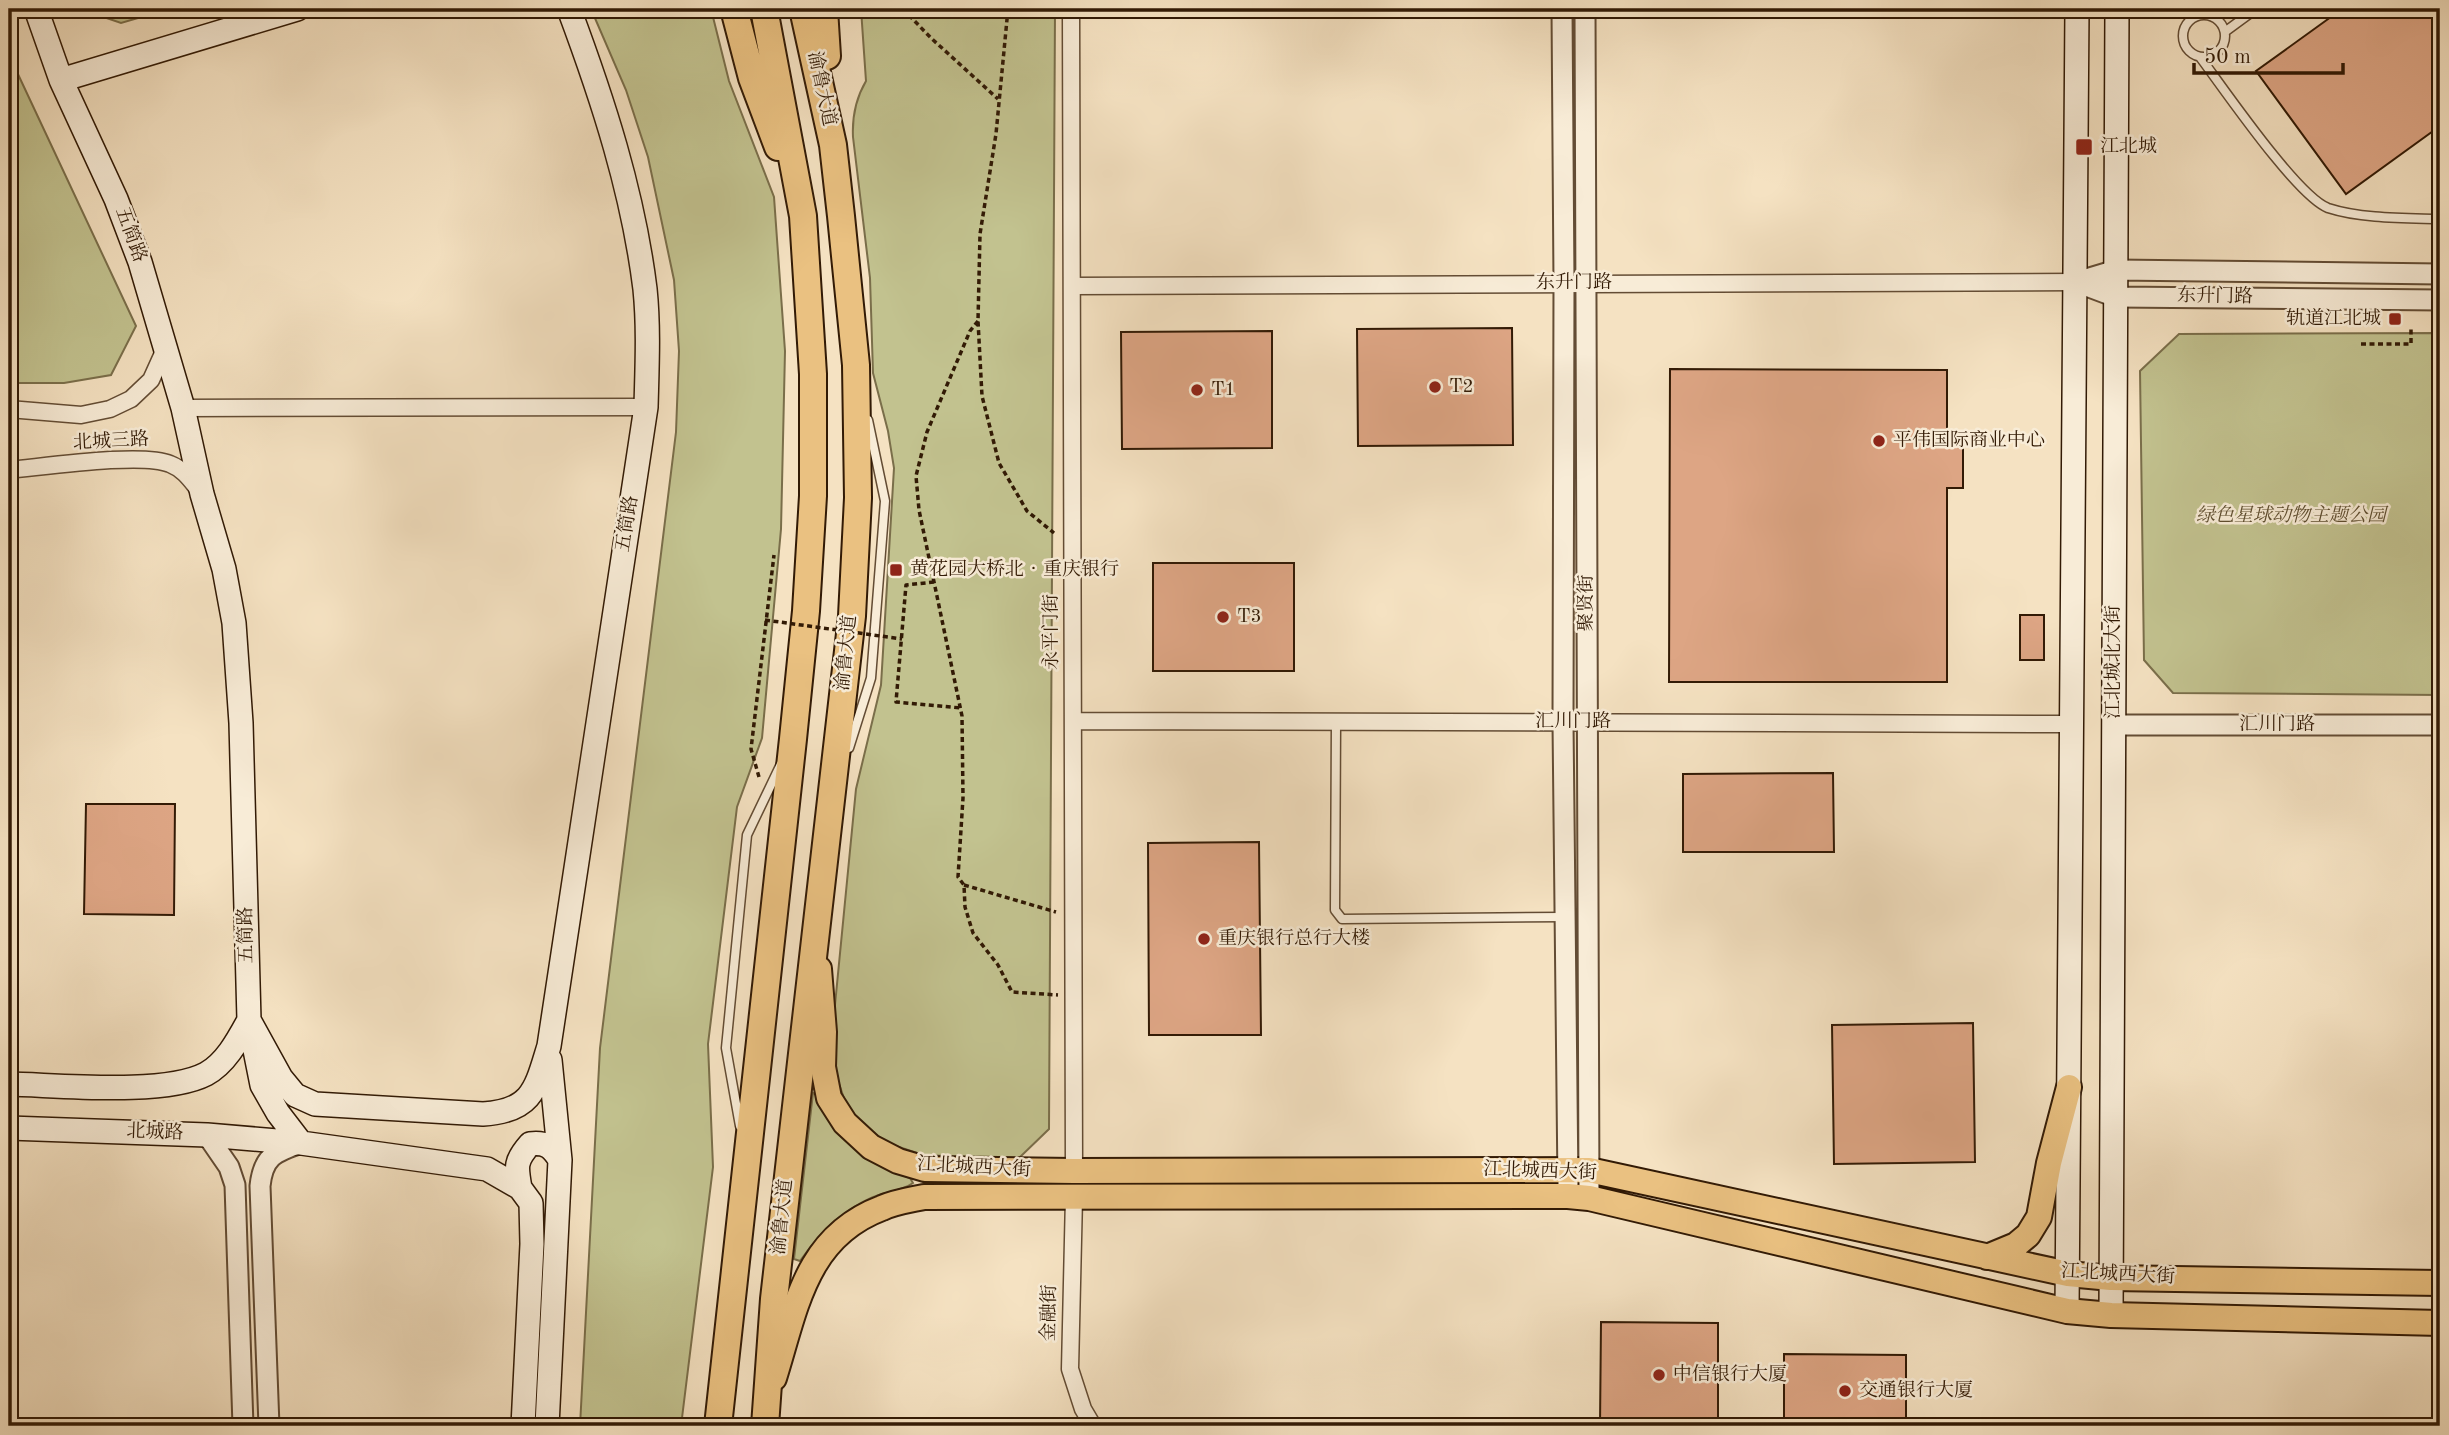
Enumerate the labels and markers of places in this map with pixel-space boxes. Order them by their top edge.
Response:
place label: 江北城 [2100,136,2157,157]
marker: 江北城 [2074,137,2094,157]
place label: 轨道江北城 [2286,308,2381,329]
marker: 轨道江北城 [2387,311,2403,327]
place label: T2 [1449,378,1474,397]
marker: T2 [1427,379,1443,395]
place label: T1 [1211,381,1236,400]
marker: T1 [1189,382,1205,398]
place label: 平伟国际商业中心 [1893,429,2045,451]
marker: 平伟国际商业中心 [1871,433,1887,449]
place label: 黄花园大桥北‧重庆银行 [910,558,1119,580]
marker: 黄花园大桥北‧重庆银行 [888,562,904,578]
place label: T3 [1237,608,1262,627]
marker: T3 [1215,609,1231,625]
place label: 重庆银行总行大楼 [1218,927,1370,949]
marker: 重庆银行总行大楼 [1196,931,1212,947]
place label: 中信银行大厦 [1673,1363,1787,1385]
marker: 中信银行大厦 [1651,1367,1667,1383]
place label: 交通银行大厦 [1859,1379,1973,1401]
marker: 交通银行大厦 [1837,1383,1853,1399]

